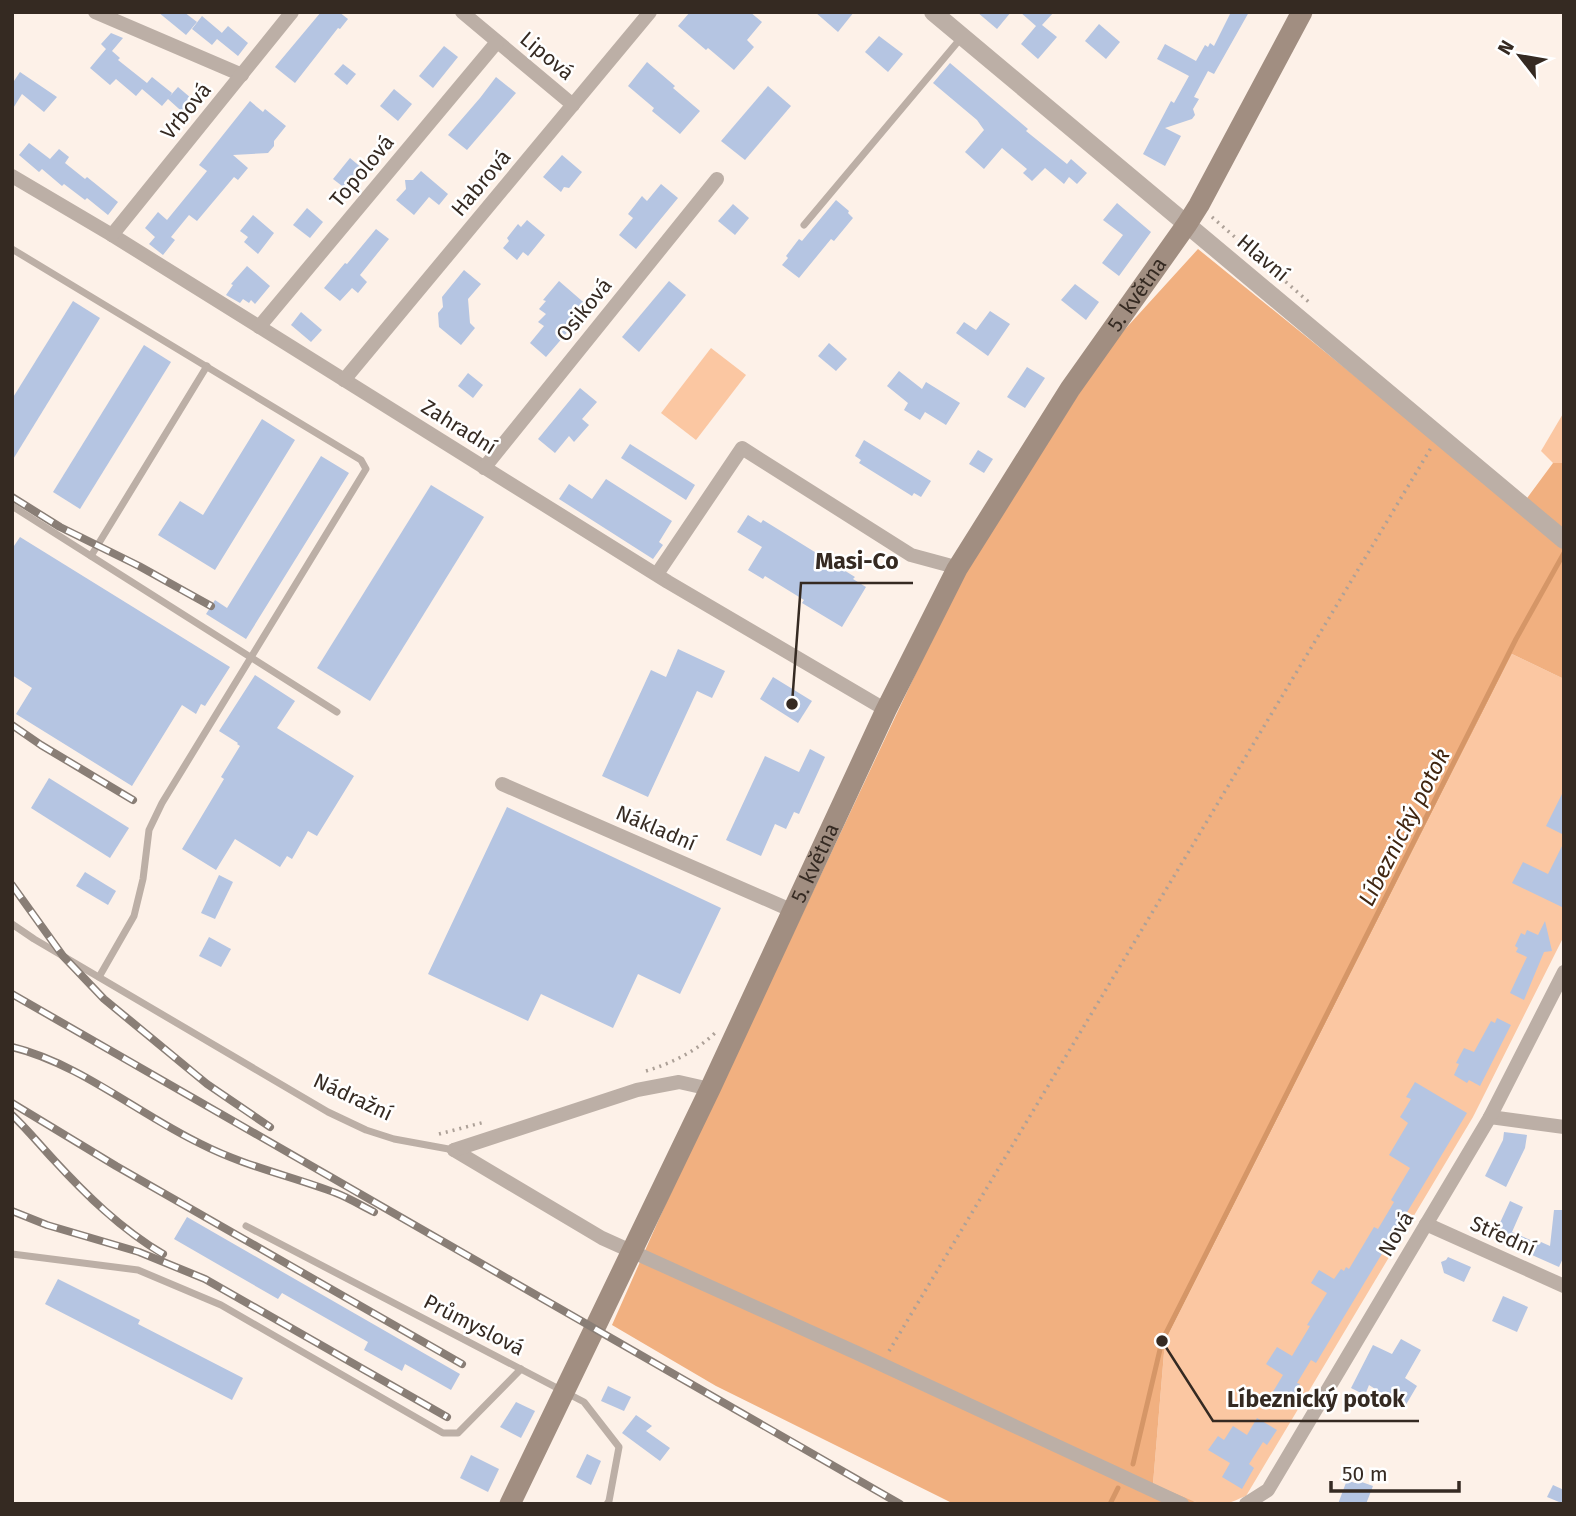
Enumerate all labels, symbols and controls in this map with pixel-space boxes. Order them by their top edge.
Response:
north arrow [1485,21,1555,91]
street label: Lipová [515,26,579,86]
text: N [1493,36,1519,59]
street label: Vrbová [155,77,217,145]
street label: Topolová [324,130,400,212]
street label: Habrová [446,144,516,222]
street label: Hlavní [1232,229,1294,287]
street label: 5. května [1102,252,1172,337]
street label: Osiková [550,273,618,347]
street label: Zahradní [417,394,502,460]
callout: Masi-Co [801,539,913,583]
text: Masi-Co [815,547,899,575]
water label: Líbeznický potok [1352,743,1456,911]
street label: Nákladní [612,799,700,857]
street label: 5. května [785,819,845,907]
street label: Nádražní [309,1067,397,1127]
street label: Nová [1373,1207,1419,1261]
street label: Střední [1466,1210,1540,1262]
street label: Průmyslová [419,1289,529,1361]
callout: Líbeznický potok [1213,1377,1419,1421]
text: Líbeznický potok [1227,1385,1405,1413]
scale bar [1331,1450,1459,1494]
text: 50 m [1342,1461,1388,1487]

